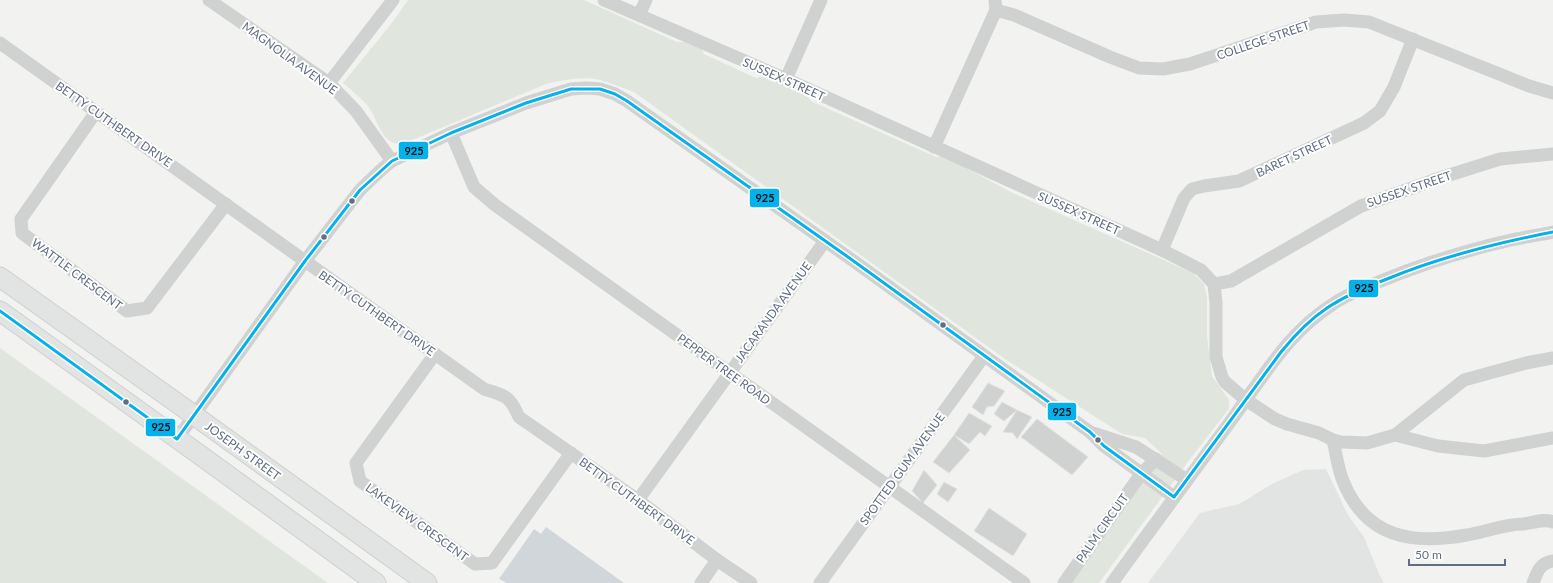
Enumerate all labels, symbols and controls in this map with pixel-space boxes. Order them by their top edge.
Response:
street label: COLLEGE STREET [1215,17,1311,63]
street label: MAGNOLIA AVENUE [239,18,341,98]
street label: SUSSEX STREET [741,54,827,104]
street label: BETTY CUTHBERT DRIVE [53,78,175,170]
street label: BARET STREET [1254,132,1334,180]
line badge: 925 [398,141,429,160]
text: 925 [404,144,424,157]
street label: SUSSEX STREET [1365,168,1453,210]
line badge: 925 [749,188,780,208]
street label: SUSSEX STREET [1036,188,1122,238]
text: 925 [755,191,775,204]
unlabelled marker [347,196,357,206]
unlabelled marker [319,232,329,242]
street label: WATTLE CRESCENT [29,235,125,313]
street label: JACARANDA AVENUE [732,259,815,365]
street label: BETTY CUTHBERT DRIVE [316,267,438,359]
line badge: 925 [1348,279,1379,298]
text: 925 [1354,281,1374,294]
unlabelled marker [938,320,948,330]
street label: PEPPER TREE ROAD [675,330,773,408]
unlabelled marker [121,397,131,407]
line badge: 925 [1047,402,1077,421]
text: 925 [1052,405,1072,418]
street label: SPOTTED GUM AVENUE [856,410,948,528]
line badge: 925 [145,418,176,437]
street label: JOSEPH STREET [202,419,284,483]
text: 925 [151,420,171,433]
unlabelled marker [1093,435,1103,445]
street label: BETTY CUTHBERT DRIVE [576,454,698,548]
street label: LAKEVIEW CRESCENT [363,480,471,564]
street label: PALM CIRCUIT [1073,490,1131,566]
scale bar [1409,541,1505,567]
text: 50 m [1415,547,1442,562]

